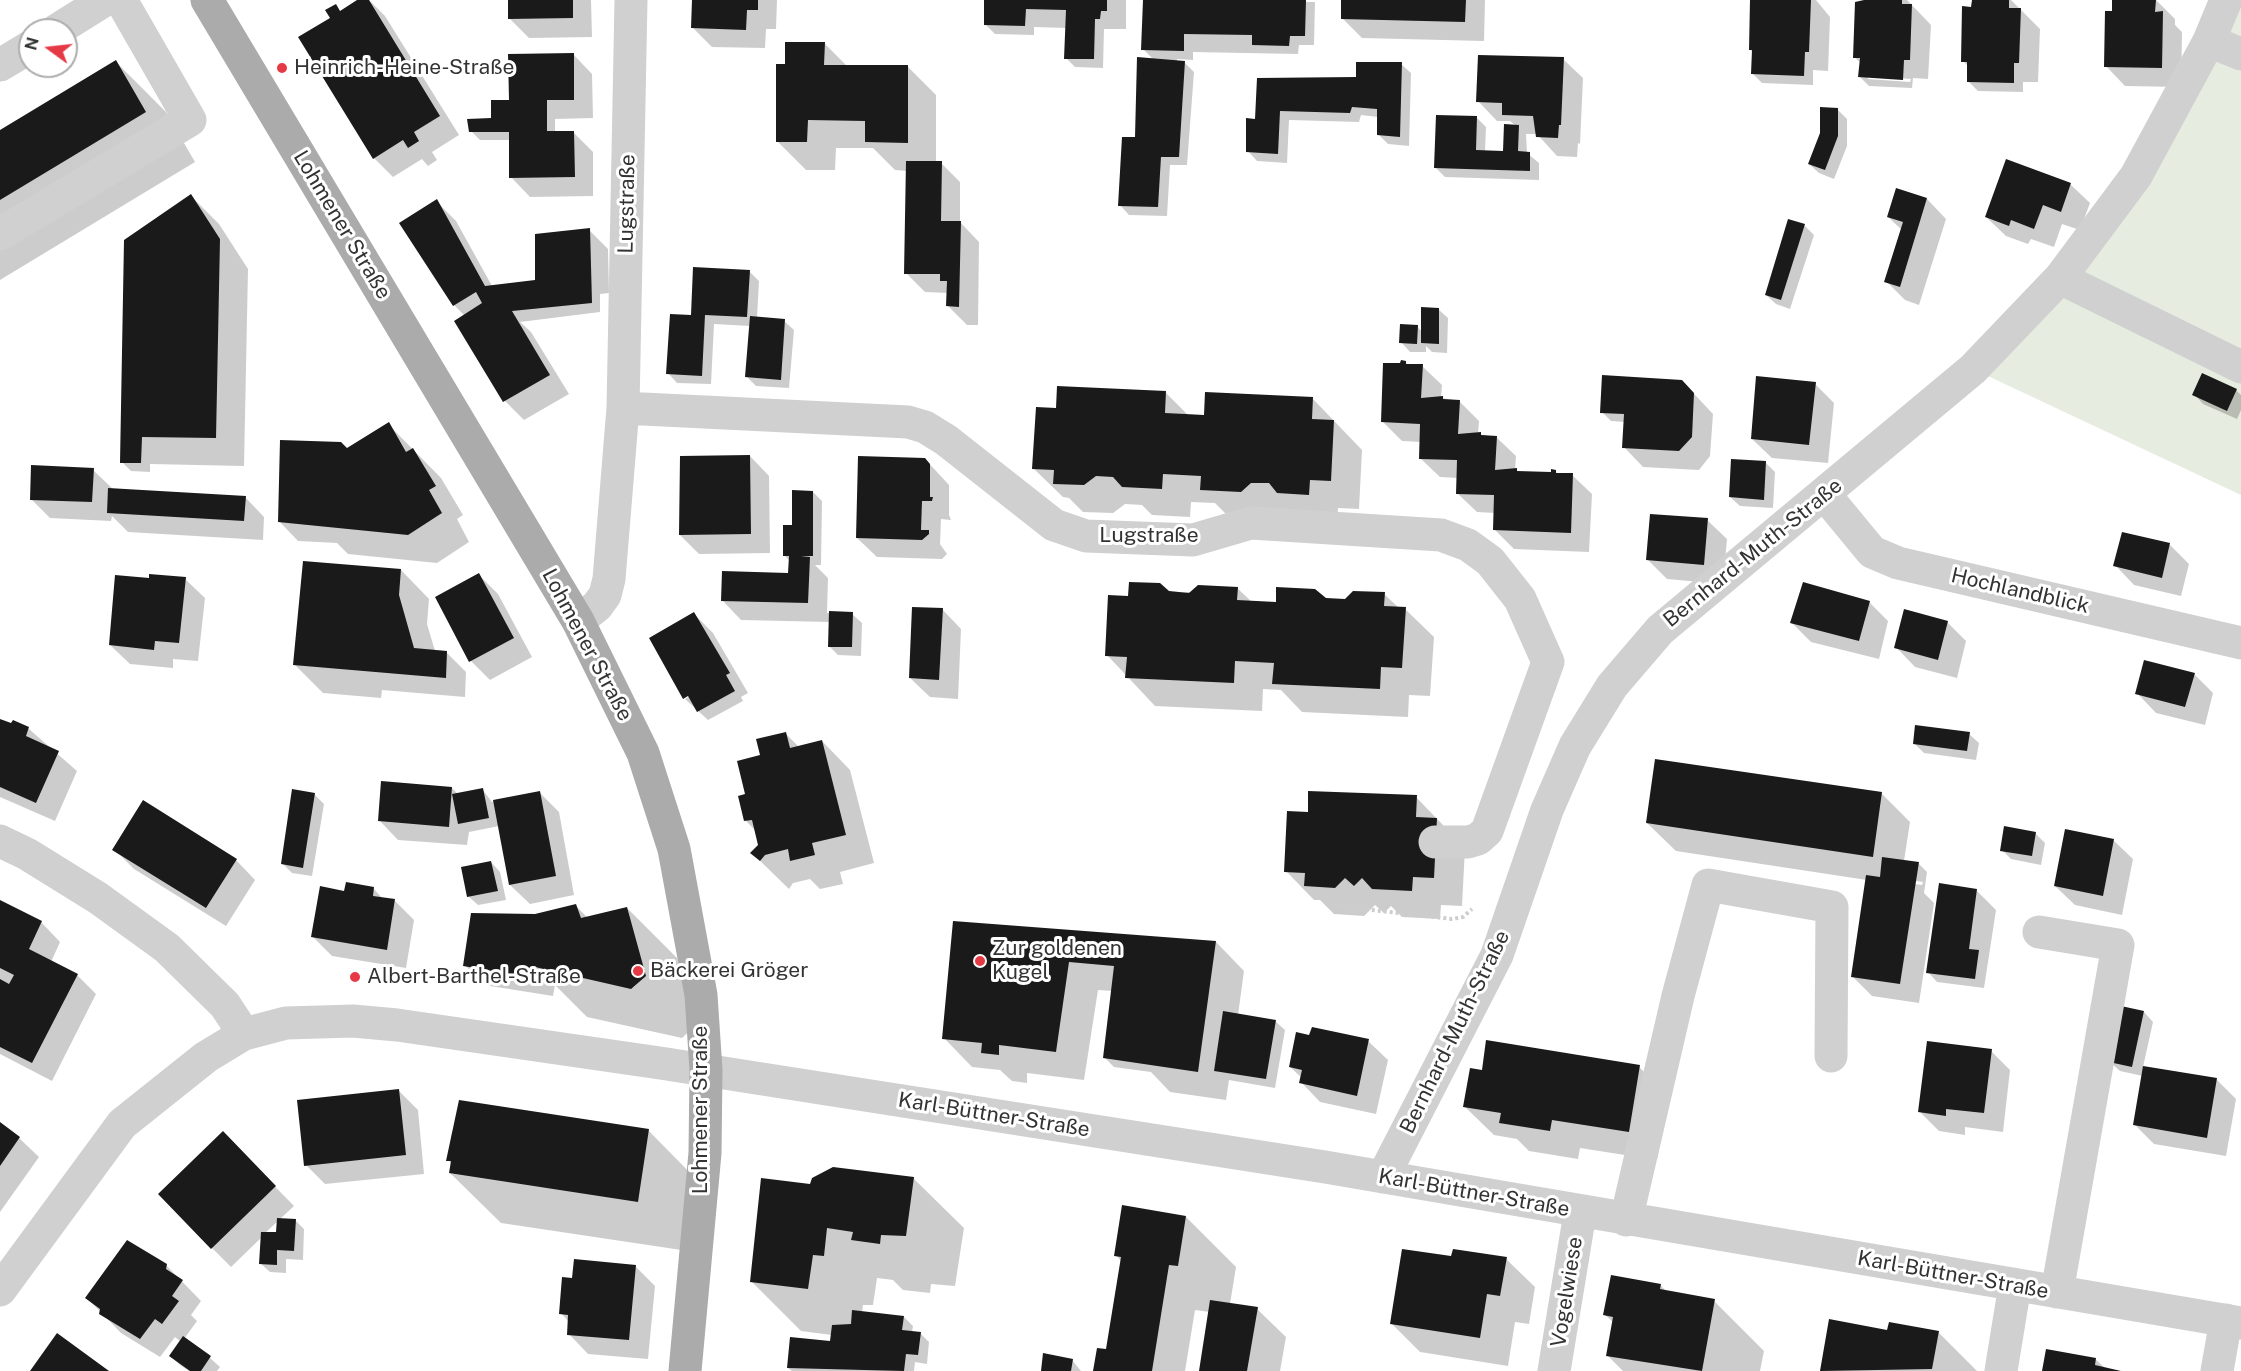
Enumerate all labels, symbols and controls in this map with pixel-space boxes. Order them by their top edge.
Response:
north arrow [18,18,78,78]
text: N [21,35,43,52]
place label: Heinrich-Heine-Straße [294,55,514,81]
marker: Heinrich-Heine-Straße [275,61,289,75]
street label: Lohmener Straße [288,146,396,304]
street label: Lugstraße [614,154,640,254]
street label: Bernhard-Muth-Straße [1659,473,1847,633]
street label: Lugstraße [1099,523,1199,549]
street label: Hochlandblick [1949,563,2091,619]
street label: Lohmener Straße [536,565,638,725]
street label: Bernhard-Muth-Straße [1395,926,1515,1138]
place label: Zur goldenen Kugel [992,936,1122,986]
marker: Zur goldenen Kugel [973,954,987,968]
place label: Bäckerei Gröger [650,958,808,984]
place label: Albert-Barthel-Straße [367,964,581,990]
marker: Bäckerei Gröger [631,964,645,978]
marker: Albert-Barthel-Straße [348,970,362,984]
street label: Lohmener Straße [688,1026,714,1194]
street label: Karl-Büttner-Straße [896,1087,1092,1143]
street label: Karl-Büttner-Straße [1376,1164,1572,1222]
street label: Vogelwiese [1546,1235,1588,1349]
street label: Karl-Büttner-Straße [1855,1246,2051,1304]

